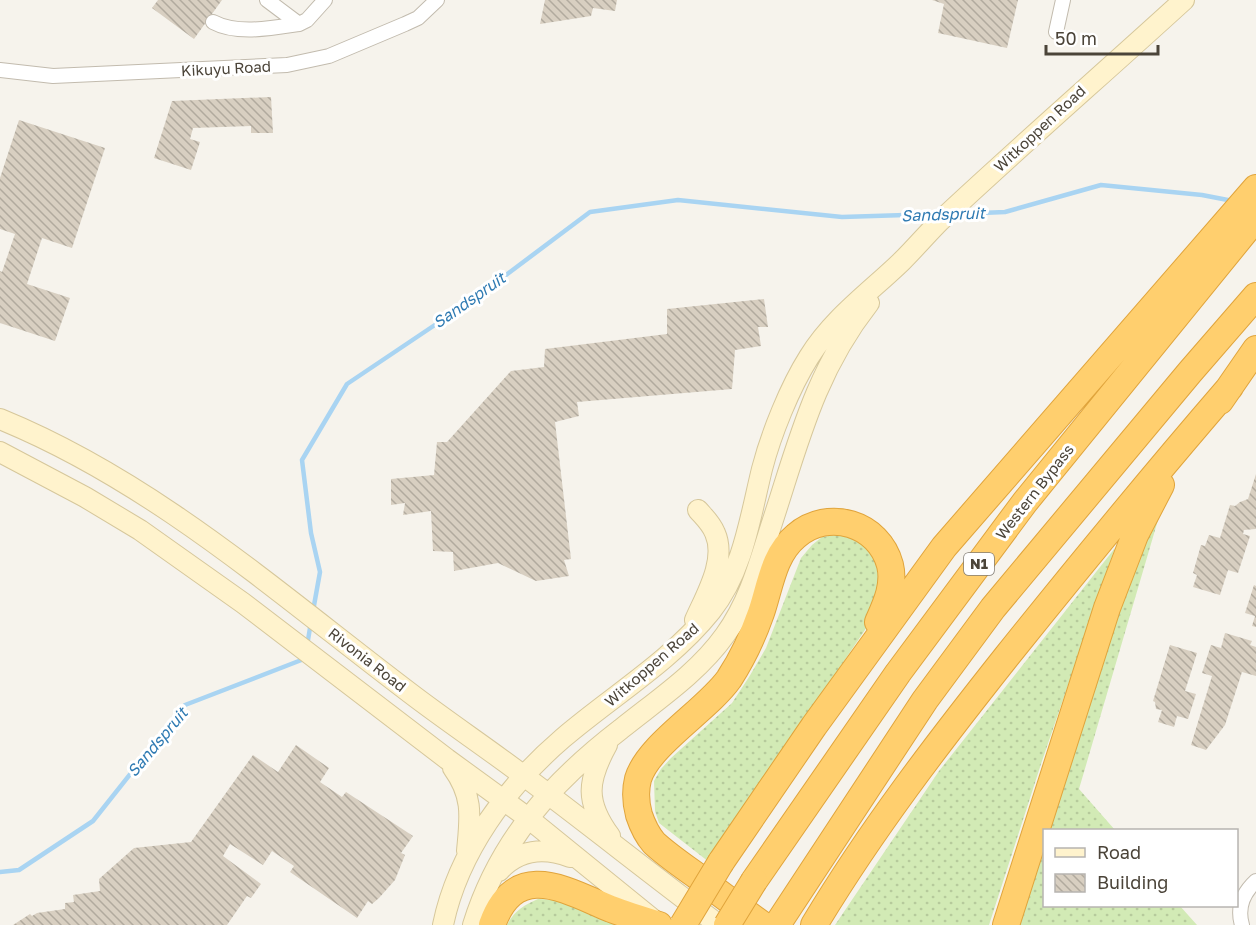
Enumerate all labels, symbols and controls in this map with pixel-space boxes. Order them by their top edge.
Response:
scale bar [1046,18,1158,56]
text: 50 m [1055,27,1097,49]
street label: Kikuyu Road [181,57,271,79]
street label: Witkoppen Road [990,81,1089,175]
water label: Sandspruit [901,202,987,225]
water label: Sandspruit [429,267,510,332]
street label: Western Bypass [991,440,1077,543]
road number: N1 [964,553,994,575]
street label: Witkoppen Road [601,619,702,710]
street label: Rivonia Road [325,623,410,695]
water label: Sandspruit [122,702,193,781]
legend [1043,829,1238,907]
text: Road [1097,841,1141,863]
text: Building [1097,871,1168,893]

